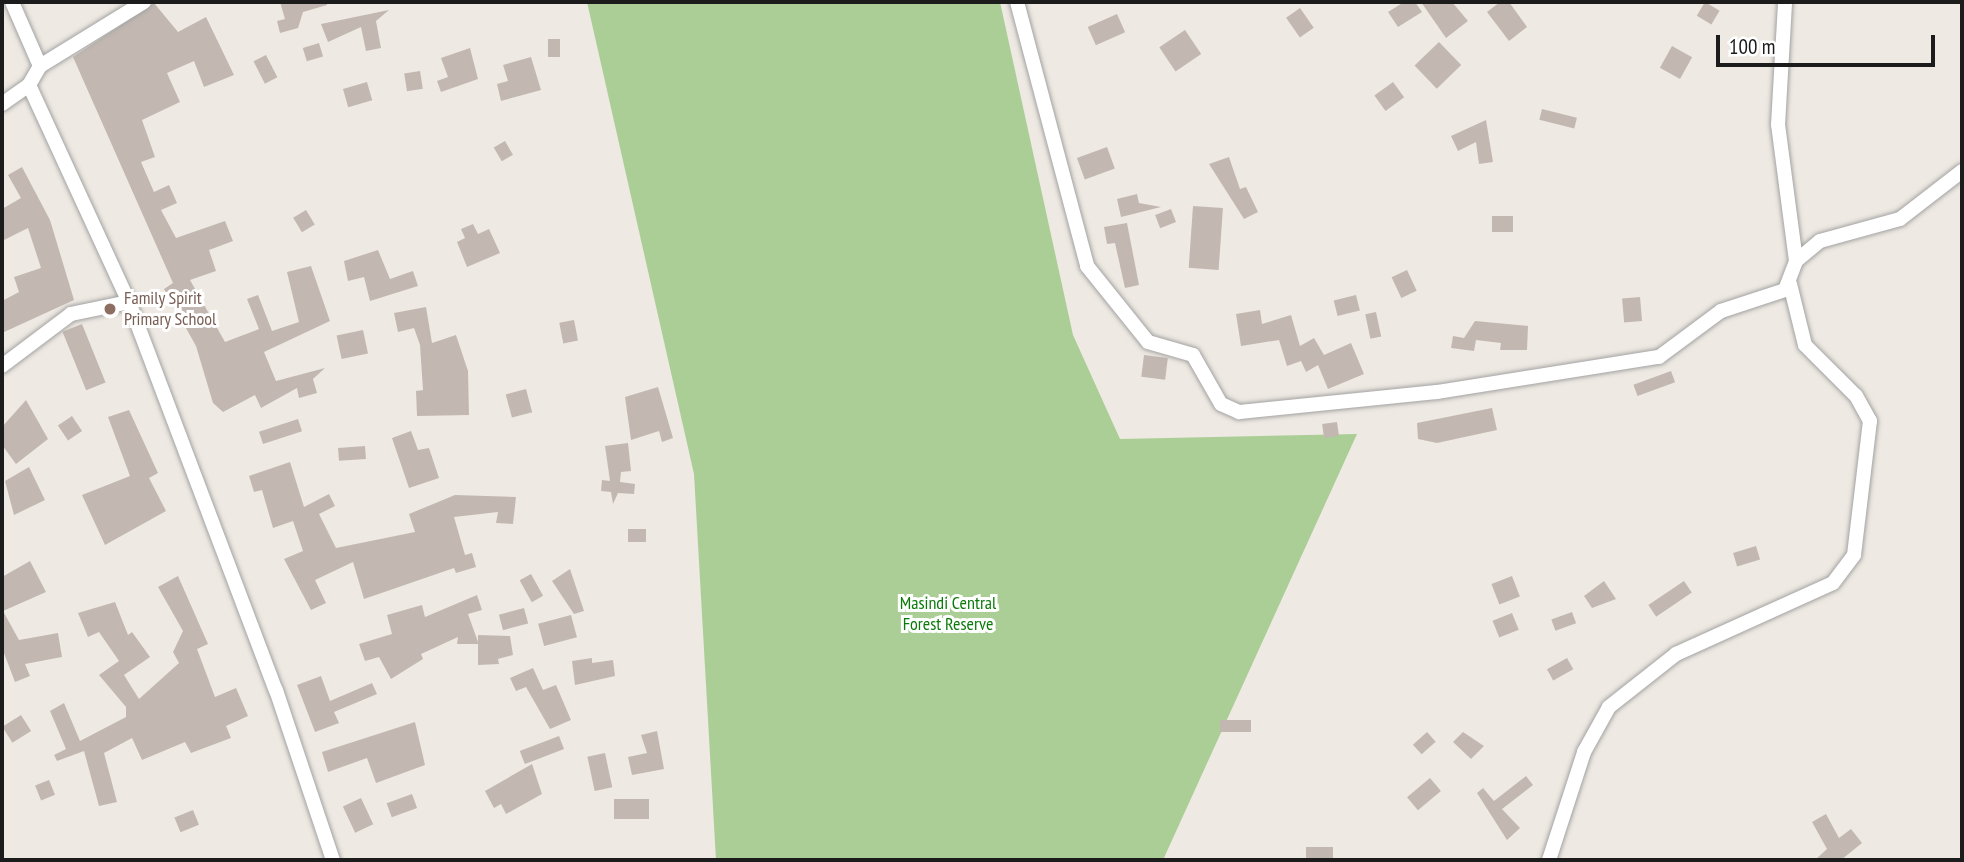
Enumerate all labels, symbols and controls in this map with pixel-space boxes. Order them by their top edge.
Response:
scale bar [1719,21,1938,65]
text: 100 m [1729,33,1775,60]
place label: Family Spirit Primary School [124,288,217,330]
marker: Family Spirit Primary School [102,301,118,317]
park label: Masindi Central Forest Reserve [900,593,996,636]

